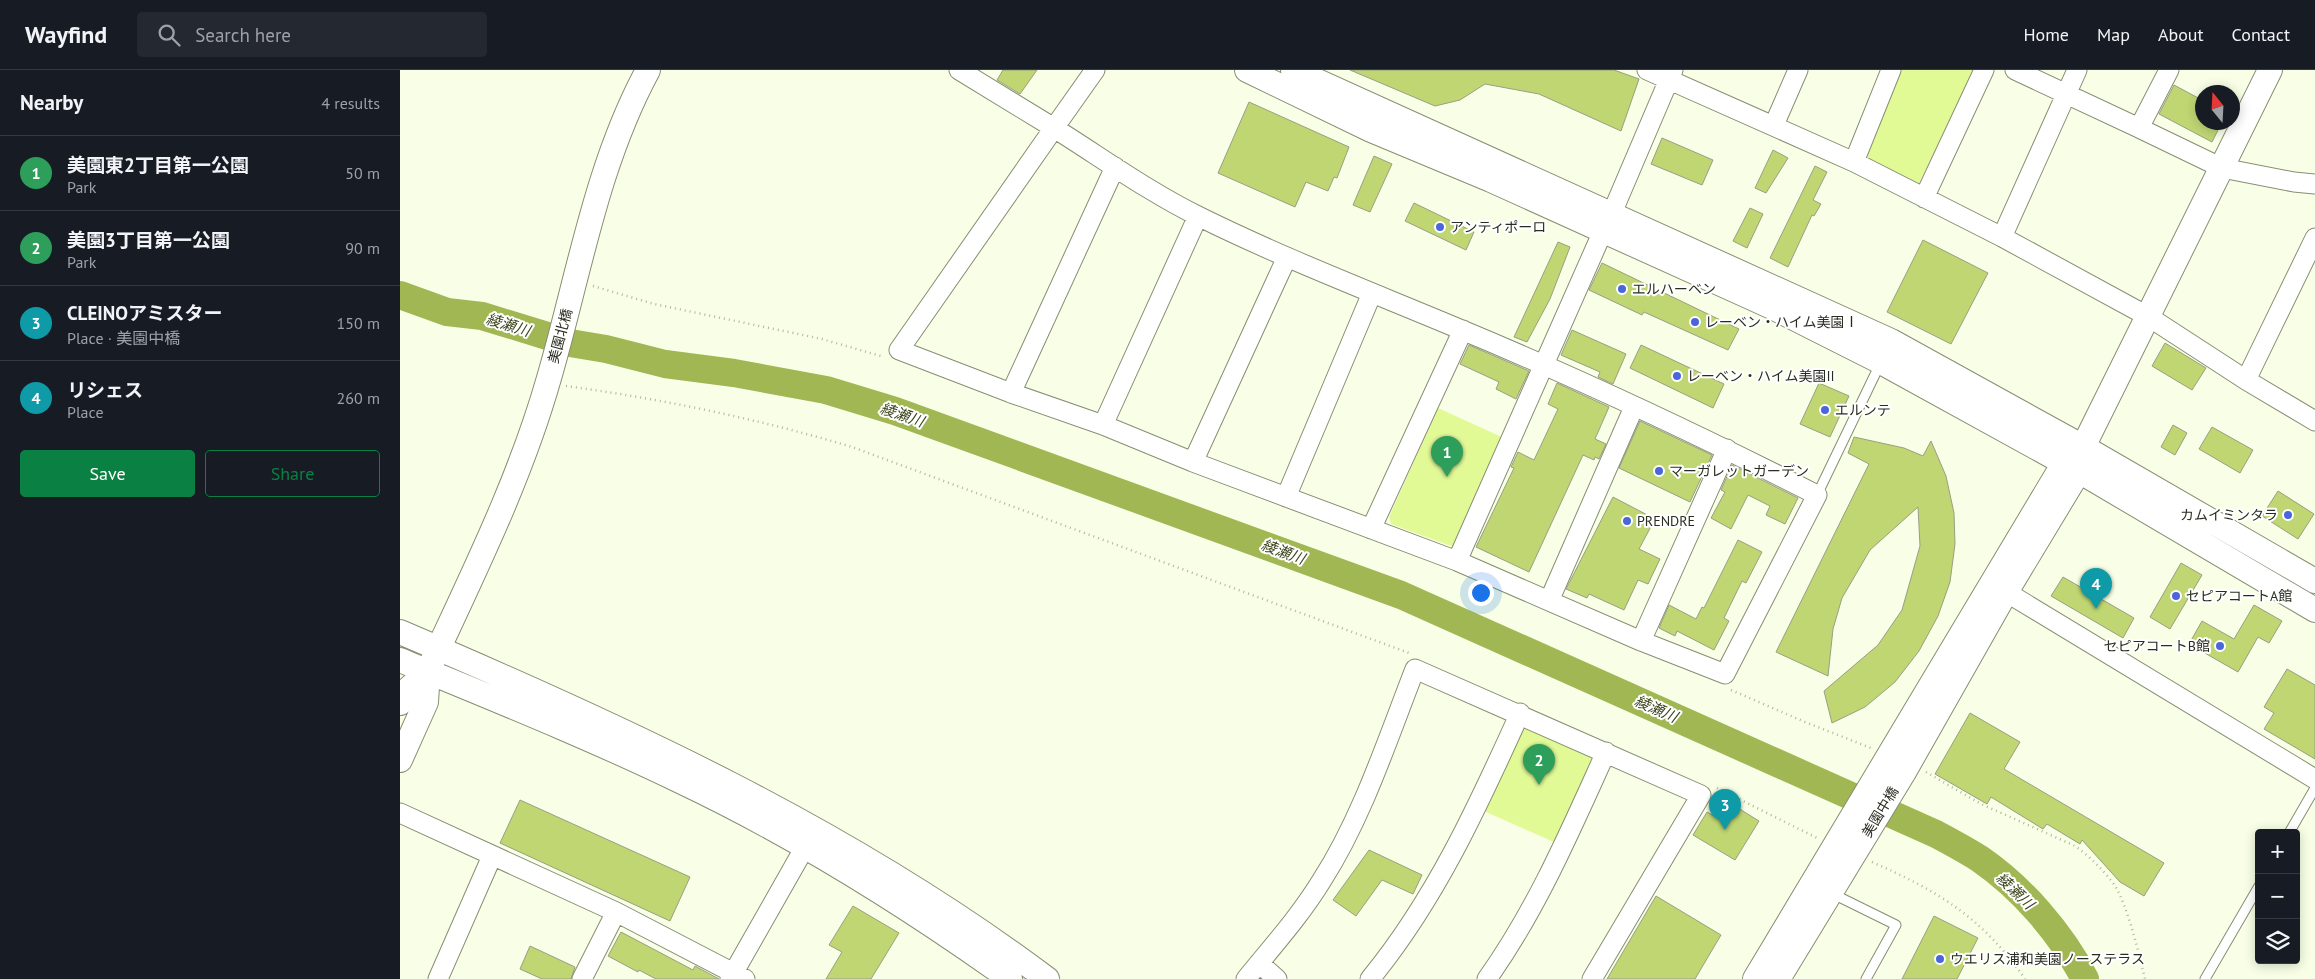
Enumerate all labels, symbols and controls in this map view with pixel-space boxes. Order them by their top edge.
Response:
search box [137,12,487,57]
text: Wayfind [25,19,107,50]
icon: search [155,21,183,49]
text: Search here [195,23,291,47]
text: Home [2023,23,2069,46]
text: Map [2097,23,2130,46]
text: About [2158,23,2204,46]
text: Contact [2232,23,2290,46]
north arrow [2195,85,2240,130]
text: Nearby [20,89,83,116]
text: 4 results [321,93,380,113]
text: 美園東2丁目第一公園 [67,153,249,177]
text: 1 [31,163,41,183]
text: 50 m [345,163,380,183]
text: Park [67,177,96,197]
place label: アンティポーロ [1450,218,1547,236]
marker: アンティポーロ [1434,221,1446,233]
text: 美園3丁目第一公園 [67,228,230,252]
text: 2 [31,238,41,258]
text: 90 m [345,238,380,258]
text: Park [67,252,96,272]
place label: エルハーベン [1632,280,1716,298]
marker: エルハーベン [1616,283,1628,295]
text: CLEINOアミスター [67,301,223,325]
street label: 美園北橋 [544,307,576,365]
water label: 綾瀬川 [484,309,534,341]
text: 3 [31,313,41,333]
text: 150 m [337,313,380,333]
place label: レーベン・ハイム美園Ⅰ [1705,313,1858,331]
marker: レーベン・ハイム美園Ⅰ [1689,316,1701,328]
text: Place · 美園中橋 [67,328,180,348]
place label: レーベン・ハイム美園II [1687,367,1835,385]
marker: レーベン・ハイム美園II [1671,370,1683,382]
text: リシェス [67,378,143,402]
text: 4 [31,388,41,408]
text: 260 m [337,388,380,408]
water label: 綾瀬川 [878,398,928,431]
place label: エルンテ [1835,401,1891,419]
text: Place [67,402,104,422]
marker: エルンテ [1819,404,1831,416]
pin: 1 [1431,436,1463,477]
button: Save [20,450,195,497]
button: Share [205,450,380,497]
place label: マーガレットガーデン [1669,462,1809,480]
marker: マーガレットガーデン [1653,465,1665,477]
place label: カムイミンタラ [2180,506,2278,524]
marker: カムイミンタラ [2282,509,2294,521]
place label: PRENDRE [1637,512,1695,530]
marker: PRENDRE [1621,515,1633,527]
water label: 綾瀬川 [1259,535,1309,569]
pin: 4 [2080,568,2112,609]
your location [1468,580,1494,606]
place label: セピアコートA館 [2186,587,2292,605]
marker: セピアコートA館 [2170,590,2182,602]
place label: セピアコートB館 [2104,637,2210,655]
marker: セピアコートB館 [2214,640,2226,652]
water label: 綾瀬川 [1632,691,1682,727]
pin: 2 [1523,744,1555,785]
street label: 美園中橋 [1858,783,1902,841]
pin: 3 [1709,789,1741,830]
map controls [2255,829,2300,964]
button: + [2255,829,2300,874]
water label: 綾瀬川 [1993,868,2040,914]
button: − [2255,874,2300,919]
button: layers [2255,919,2300,964]
place label: ウエリス浦和美園ノーステラス [1950,950,2145,968]
marker: ウエリス浦和美園ノーステラス [1934,953,1946,965]

